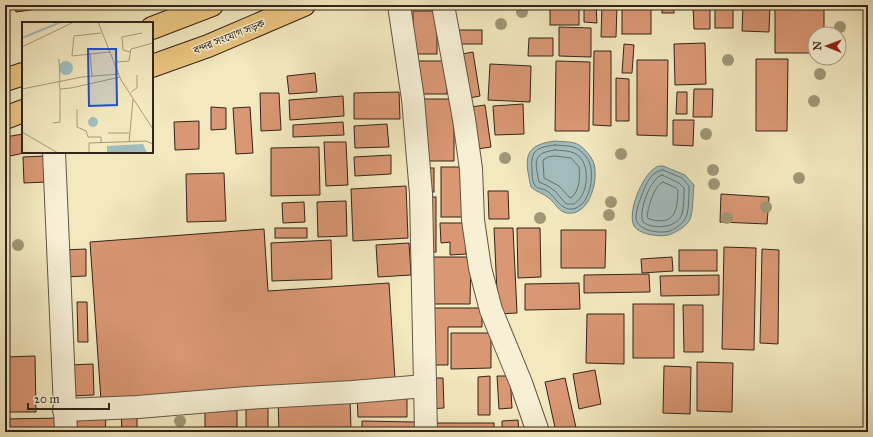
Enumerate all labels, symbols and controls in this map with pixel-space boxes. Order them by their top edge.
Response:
street label: বন্দর সংযোগ সড়ক [191,16,268,58]
inset map [22,22,153,153]
north arrow [807,26,847,66]
text: N [811,40,824,51]
scale bar [28,385,109,411]
text: 20 m [34,392,60,406]

